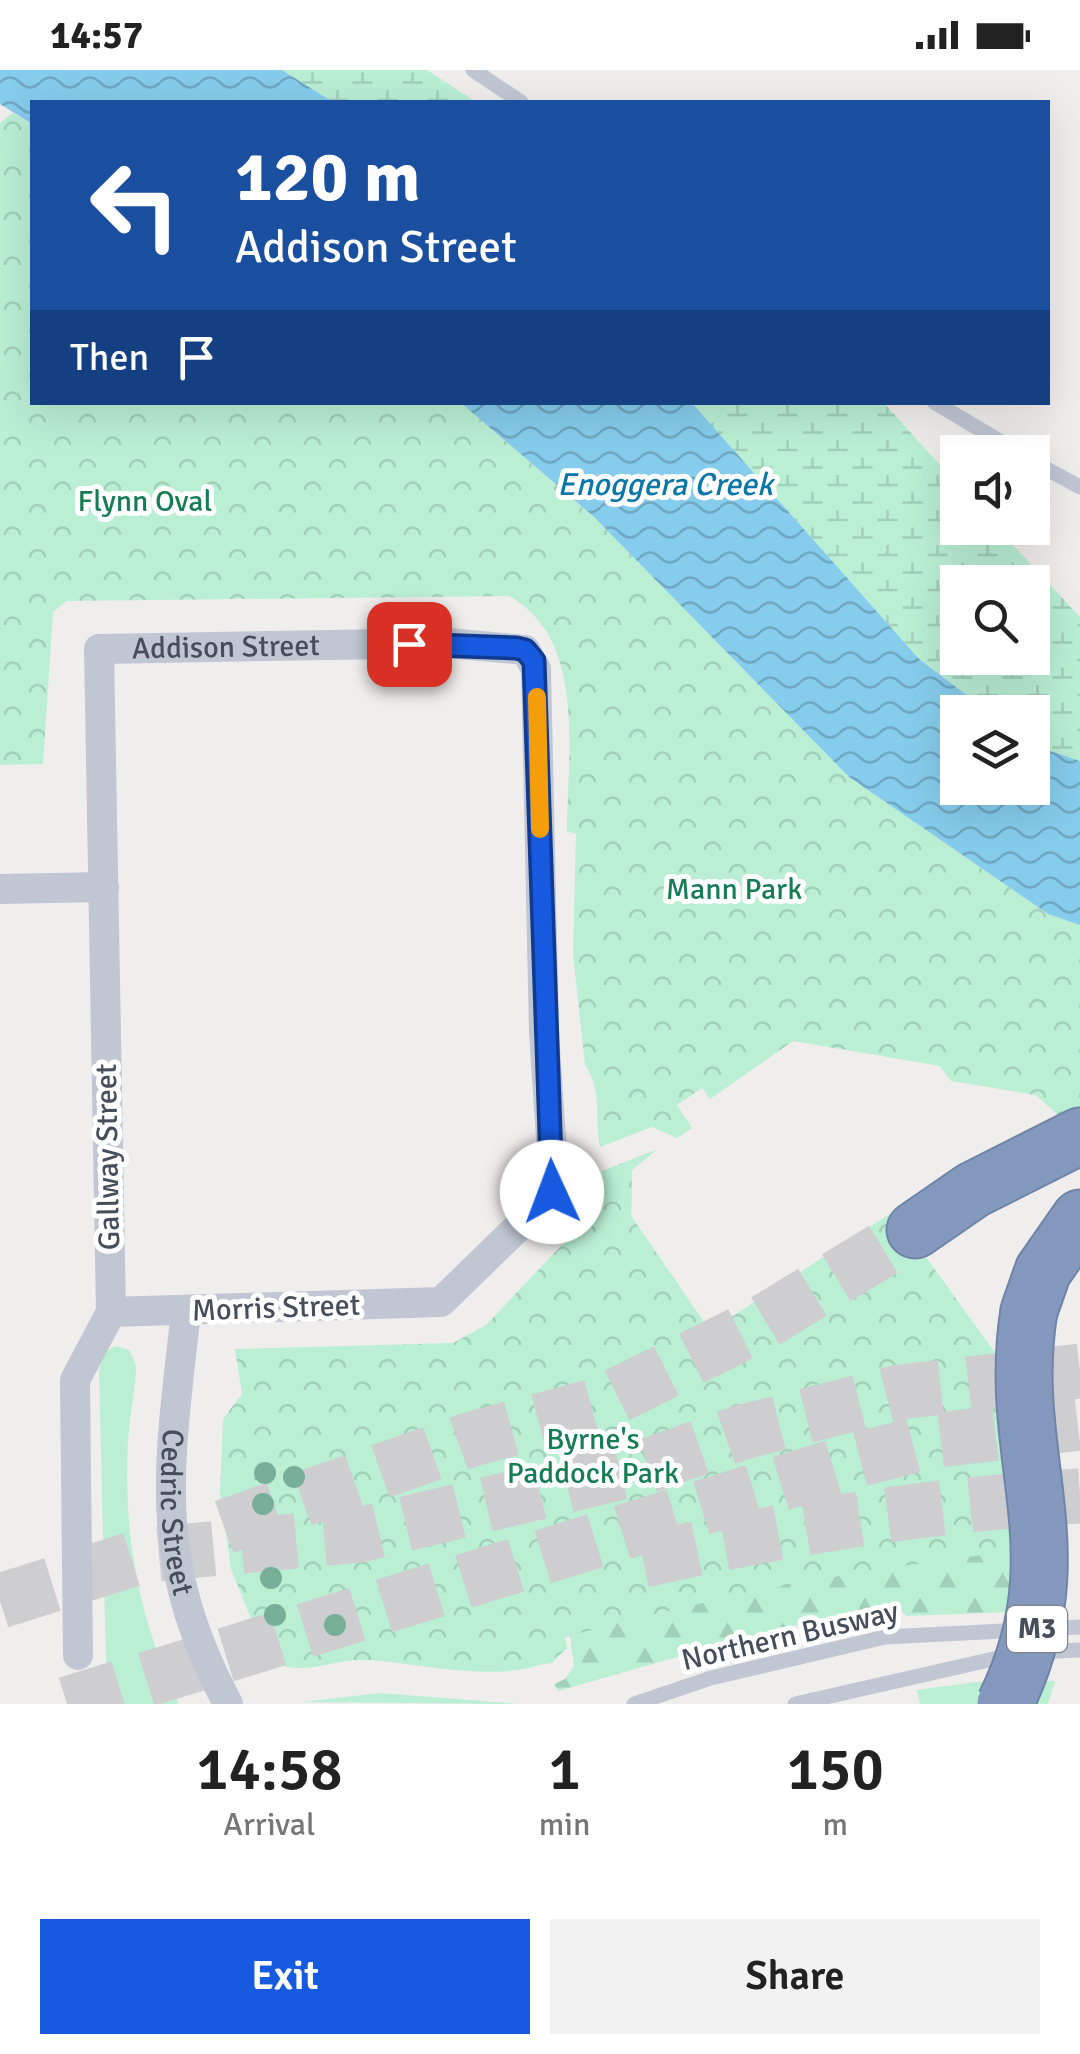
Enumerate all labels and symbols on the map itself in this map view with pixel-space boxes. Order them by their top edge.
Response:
water label: Enoggera Creek [557,465,776,504]
park label: Flynn Oval [78,483,212,520]
pin [367,602,452,687]
street label: Addison Street [132,627,320,667]
park label: Mann Park [666,871,802,908]
street label: Gallway Street [88,1063,128,1251]
position arrow [500,1140,604,1244]
street label: Morris Street [191,1287,361,1329]
park label: Byrne's Paddock Park [507,1421,679,1492]
street label: Cedric Street [152,1428,202,1599]
street label: Northern Busway [678,1593,902,1679]
road number: M3 [1007,1606,1067,1652]

